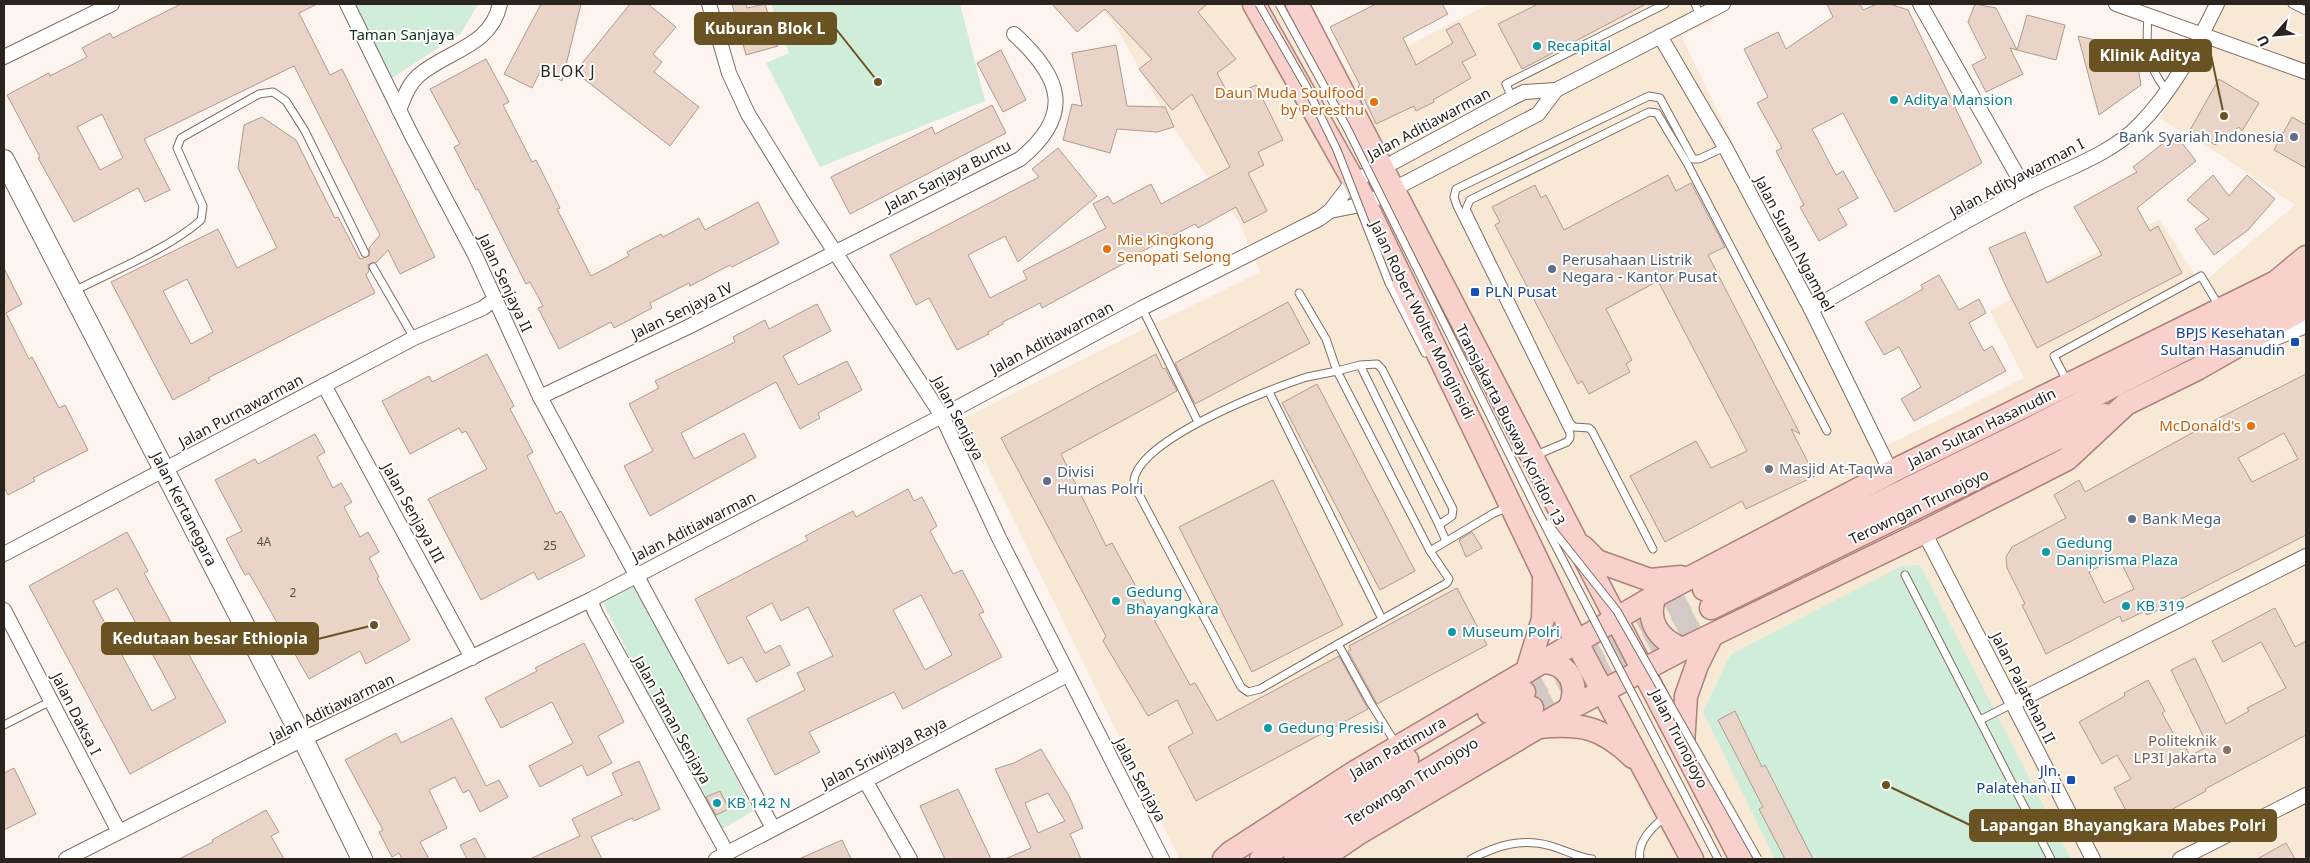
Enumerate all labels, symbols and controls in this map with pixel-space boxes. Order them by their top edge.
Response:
north arrow [2250,10,2300,60]
callout: Kuburan Blok L [695,13,836,44]
text: Kuburan Blok L [705,17,826,39]
park label: Taman Sanjaya [349,24,455,44]
text: U [2252,32,2274,50]
place label: Recapital [1547,35,1611,55]
marker: Recapital [1531,40,1543,52]
callout: Klinik Aditya [2090,40,2211,71]
text: Klinik Aditya [2099,44,2201,66]
district label: BLOK J [540,60,596,82]
place label: Daun Muda Soulfood by Peresthu [1215,82,1364,119]
street label: Jalan Aditiawarman [1362,82,1493,165]
place label: Aditya Mansion [1904,89,2013,109]
marker: Aditya Mansion [1888,94,1900,106]
marker: Daun Muda Soulfood by Peresthu [1368,96,1380,108]
place label: Bank Syariah Indonesia [2119,126,2284,146]
marker: Bank Syariah Indonesia [2288,131,2300,143]
street label: Jalan Adityawarman I [1944,133,2087,222]
street label: Jalan Sanjaya Buntu [879,135,1014,217]
street label: Jalan Sunan Ngampel [1750,170,1839,315]
street label: Jalan Robert Wolter Monginsidi [1365,215,1480,422]
street label: Jalan Senjaya II [474,228,537,335]
place label: Mie Kingkong Senopati Selong [1117,229,1231,266]
marker: Mie Kingkong Senopati Selong [1101,243,1113,255]
place label: Perusahaan Listrik Negara - Kantor Pusat [1562,249,1718,286]
marker: Perusahaan Listrik Negara - Kantor Pusat [1546,263,1558,275]
street label: Jalan Senjaya IV [626,277,736,344]
place label: PLN Pusat [1485,281,1557,301]
marker: PLN Pusat [1469,286,1481,298]
street label: Jalan Aditiawarman [985,296,1116,379]
street label: Transjakarta Busway Koridor 13 [1451,321,1570,528]
place label: BPJS Kesehatan Sultan Hasanudin [2161,322,2285,359]
marker: BPJS Kesehatan Sultan Hasanudin [2289,336,2301,348]
street label: Jalan Purnawarman [173,369,306,452]
street label: Jalan Senjaya [927,370,989,463]
street label: Jalan Sultan Hasanudin [1902,383,2059,473]
place label: McDonald's [2159,415,2241,435]
marker: McDonald's [2245,420,2257,432]
street label: Jalan Kertanegara [147,446,222,569]
street label: Jalan Senjaya III [377,457,450,566]
place label: Masjid At-Taqwa [1779,458,1893,478]
place label: Divisi Humas Polri [1057,461,1143,498]
marker: Masjid At-Taqwa [1763,463,1775,475]
street label: Terowngan Trunojoyo [1845,464,1992,549]
marker: Divisi Humas Polri [1041,475,1053,487]
street label: Jalan Aditiawarman [626,486,759,567]
place label: Bank Mega [2142,508,2221,528]
marker: Bank Mega [2126,513,2138,525]
place label: Gedung Daniprisma Plaza [2056,532,2178,569]
house number: 4A [257,533,272,550]
house number: 25 [543,537,557,554]
marker: Gedung Daniprisma Plaza [2040,546,2052,558]
place label: Gedung Bhayangkara [1126,581,1219,618]
house number: 2 [290,584,297,601]
marker: Gedung Bhayangkara [1110,595,1122,607]
place label: KB 319 [2136,595,2185,615]
marker: KB 319 [2120,600,2132,612]
place label: Museum Polri [1462,621,1560,641]
callout: Kedutaan besar Ethiopia [102,623,318,654]
marker: Museum Polri [1446,626,1458,638]
text: Kedutaan besar Ethiopia [112,627,308,649]
street label: Jalan Palatehan II [1986,627,2061,747]
street label: Jalan Taman Senjaya [628,650,716,787]
street label: Jalan Daksa I [47,667,106,758]
street label: Jalan Aditiawarman [264,668,397,747]
street label: Jalan Trunojoyo [1645,684,1713,792]
street label: Jalan Sriwijaya Raya [816,712,950,793]
street label: Jalan Pattimura [1344,712,1449,784]
place label: Gedung Presisi [1278,717,1384,737]
marker: Gedung Presisi [1262,722,1274,734]
place label: Politeknik LP3I Jakarta [2134,730,2217,767]
street label: Jalan Senjaya [1109,732,1171,825]
street label: Terowngan Trunojoyo [1341,732,1482,830]
marker: Politeknik LP3I Jakarta [2221,744,2233,756]
place label: Jln. Palatehan II [1976,760,2061,797]
marker: Jln. Palatehan II [2065,774,2077,786]
place label: KB 142 N [727,792,791,812]
marker: KB 142 N [711,797,723,809]
callout: Lapangan Bhayangkara Mabes Polri [1970,810,2276,841]
text: Lapangan Bhayangkara Mabes Polri [1980,814,2266,836]

